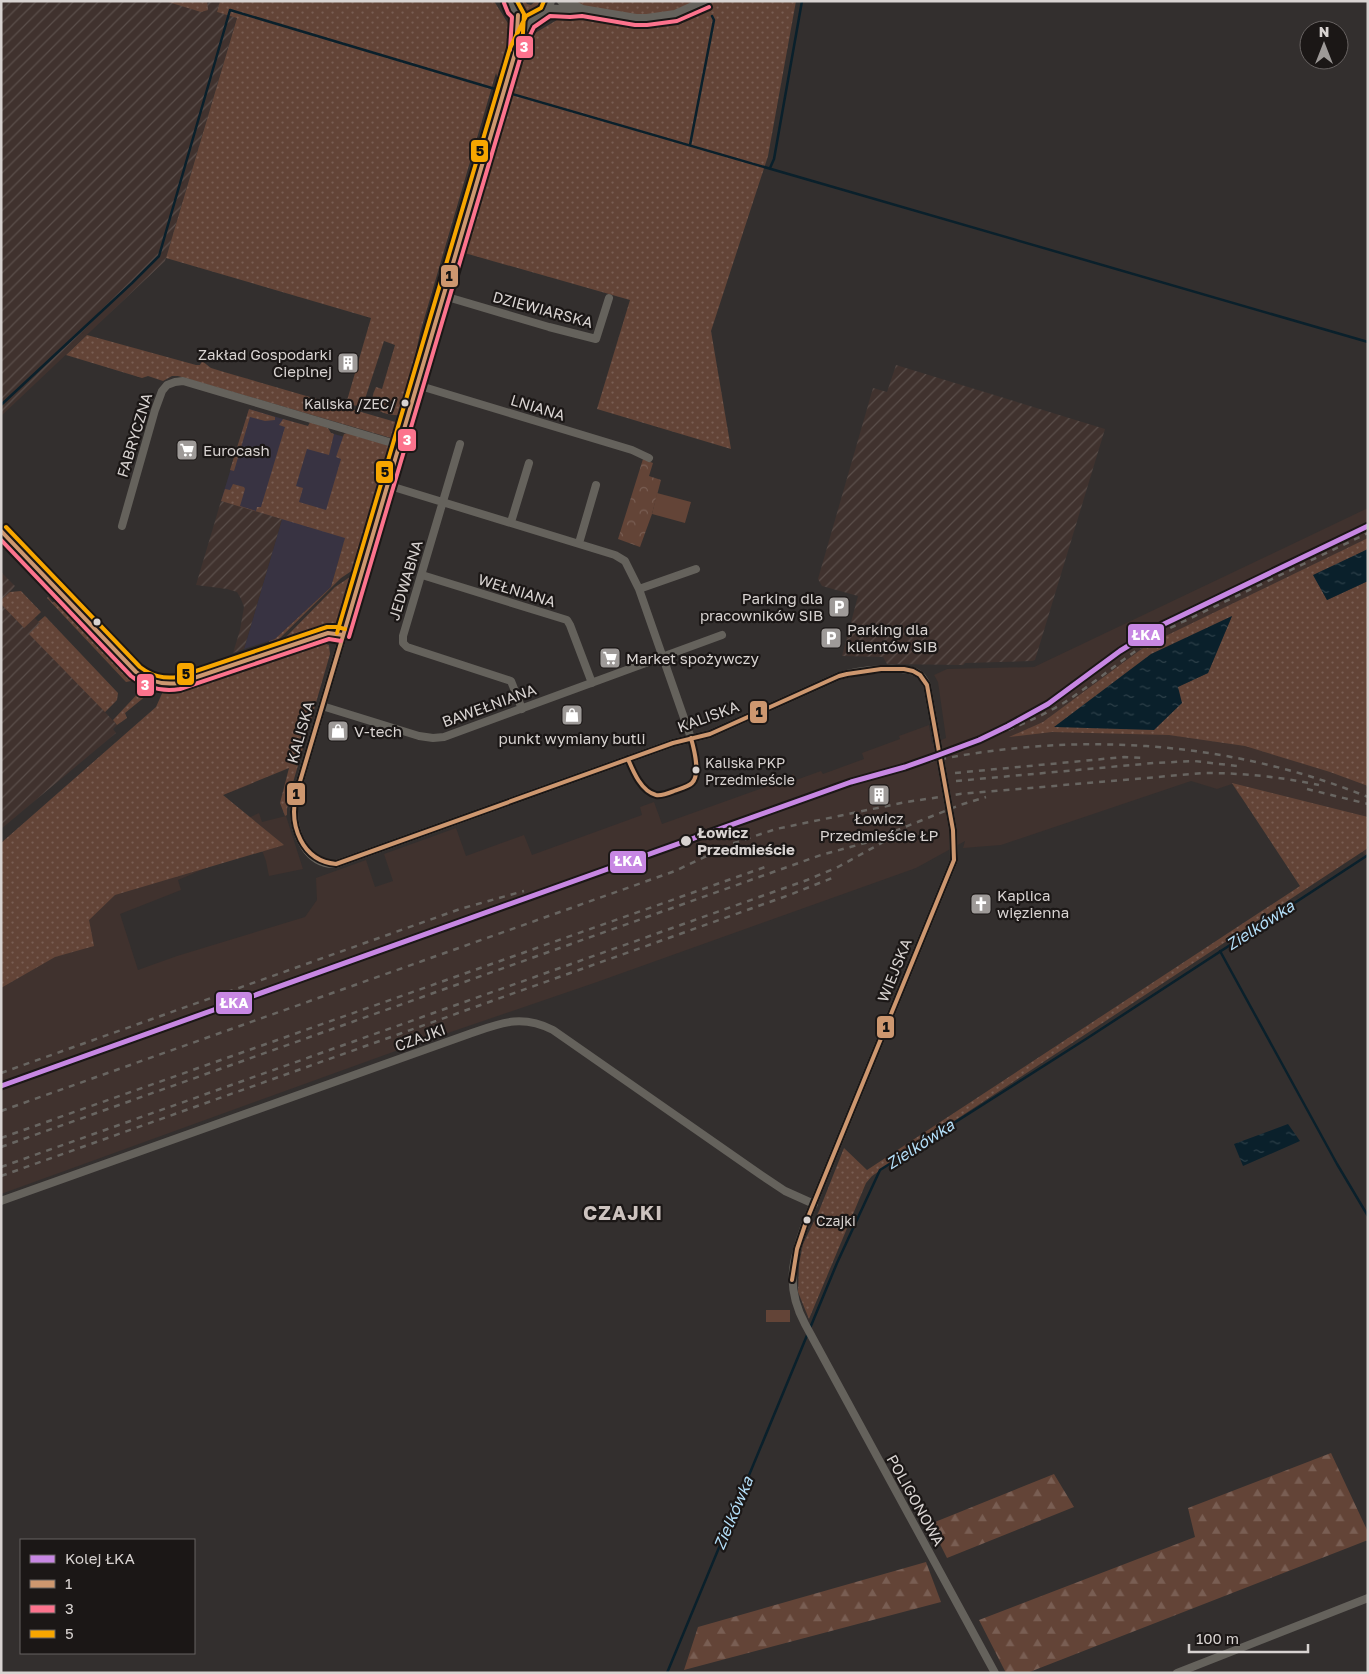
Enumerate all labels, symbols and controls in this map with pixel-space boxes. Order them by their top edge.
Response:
north arrow [1299,20,1349,70]
text: N [1319,23,1329,40]
line badge: 3 [515,35,534,59]
text: 3 [520,38,528,55]
line badge: 5 [470,139,489,163]
text: 5 [476,142,485,159]
line badge: 1 [440,264,459,288]
text: 1 [445,267,453,284]
street label: DZIEWIARSKA [491,287,595,331]
place label: Zakład Gospodarki Cieplnej [198,345,332,380]
building icon: Zakład Gospodarki Cieplnej [336,351,360,375]
street label: LNIANA [509,390,567,424]
street label: FABRYCZNA [113,391,155,479]
place label: Kaliska /ZEC/ [304,395,396,412]
marker: Kaliska /ZEC/ [400,398,410,408]
line badge: 3 [397,428,417,452]
text: 3 [403,431,411,448]
supermarket icon: Eurocash [175,438,199,462]
place label: Eurocash [203,441,270,459]
line badge: 5 [375,460,394,484]
text: 5 [381,463,390,480]
street label: JEDWABNA [384,538,426,622]
street label: WEŁNIANA [476,570,558,610]
place label: Parking dla pracowników SIB [700,589,823,624]
parking icon: Parking dla pracowników SIB [827,595,851,619]
unlabelled marker [92,617,102,627]
place label: Parking dla klientów SIB [847,620,937,655]
line badge: ŁKA [1127,623,1165,647]
parking icon: Parking dla klientów SIB [819,626,843,650]
text: ŁKA [1132,626,1161,643]
supermarket icon: Market spożywczy [598,646,622,670]
place label: Market spożywczy [626,649,760,667]
line badge: 5 [176,662,195,686]
text: 5 [182,665,191,682]
line badge: 3 [136,673,155,697]
text: 3 [141,676,149,693]
street label: BAWEŁNIANA [439,680,539,730]
street label: KALISKA [675,697,741,735]
street label: KALISKA [282,699,318,765]
line badge: 1 [749,700,768,724]
shop icon: punkt wymiany butli [560,703,584,727]
text: 1 [755,703,763,720]
shop icon: V-tech [326,719,350,743]
place label: V-tech [354,722,402,740]
place label: punkt wymiany butli [499,729,645,747]
place label: Kaliska PKP Przedmieście [705,754,795,788]
marker: Kaliska PKP Przedmieście [691,765,701,775]
line badge: 1 [286,782,306,806]
building icon: Łowicz Przedmieście ŁP [867,783,891,807]
text: 1 [292,785,300,802]
place label: Łowicz Przedmieście ŁP [820,809,939,844]
place label: Łowicz Przedmieście [697,823,795,858]
marker: Łowicz Przedmieście [679,834,693,848]
line badge: ŁKA [609,850,647,874]
text: ŁKA [614,852,643,869]
place label: Kaplica więzienna [997,886,1069,921]
church icon: Kaplica więzienna [969,892,993,916]
water label: Zielkówka [1222,895,1299,954]
street label: WIEJSKA [873,936,915,1004]
line badge: ŁKA [215,991,253,1015]
text: ŁKA [220,994,249,1011]
line badge: 1 [876,1015,895,1039]
text: 1 [882,1018,890,1035]
street label: CZAJKI [392,1020,448,1054]
water label: Zielkówka [882,1114,959,1173]
district label: CZAJKI [583,1200,663,1224]
place label: Czajki [816,1212,856,1229]
marker: Czajki [802,1215,812,1225]
street label: POLIGONOWA [883,1451,949,1549]
water label: Zielkówka [709,1473,758,1553]
legend [20,1539,195,1654]
text: Kolej ŁKA [65,1549,135,1567]
text: 1 [65,1574,72,1592]
text: 3 [65,1599,74,1617]
scale bar [1189,1622,1308,1654]
text: 5 [65,1624,74,1642]
text: 100 m [1196,1629,1239,1647]

